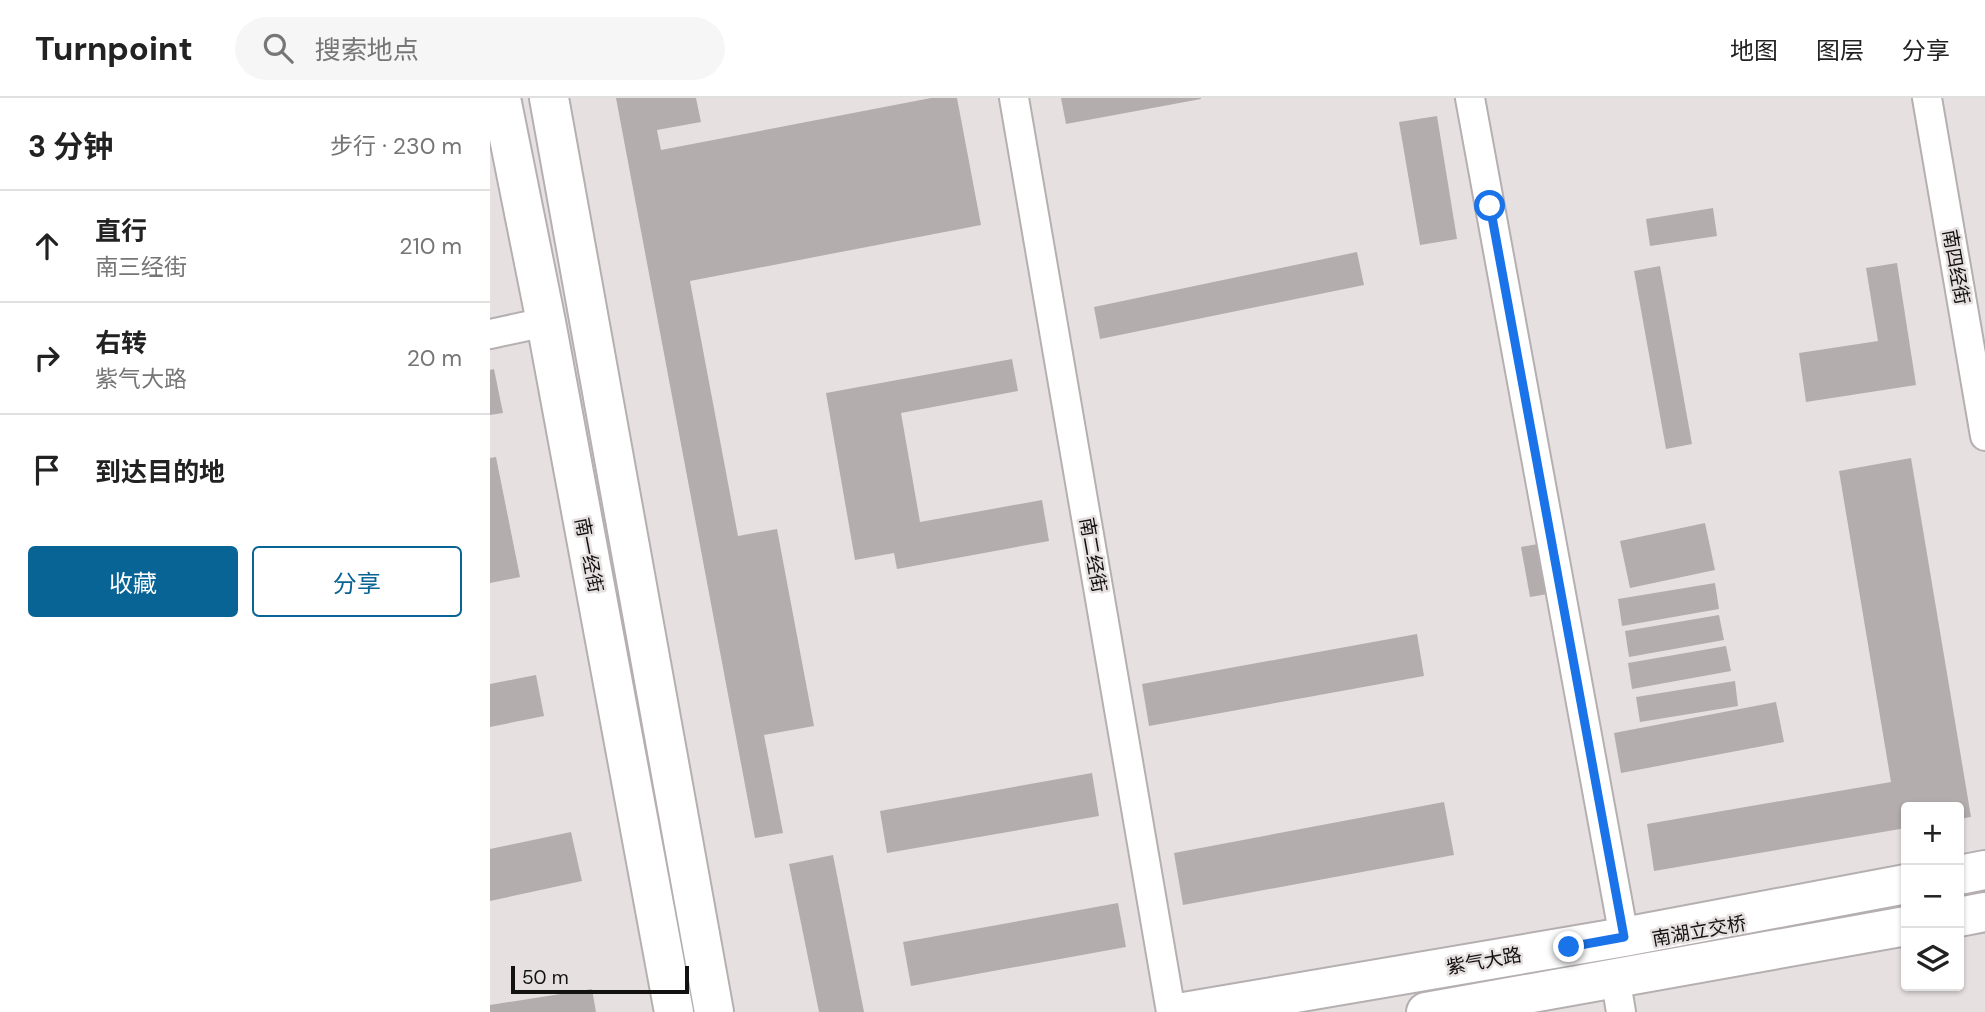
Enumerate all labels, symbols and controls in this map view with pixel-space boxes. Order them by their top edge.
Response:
search box [235,17,725,80]
text: Turnpoint [35,27,193,70]
icon: search [259,29,297,67]
text: 搜索地点 [315,33,419,67]
text: 地图 [1730,35,1778,66]
text: 图层 [1816,35,1864,66]
text: 分享 [1902,35,1950,66]
text: 3 分钟 [28,127,113,166]
text: 步行 · 230 m [330,131,462,161]
route start [1474,190,1505,221]
text: 直行 [95,214,147,248]
icon: ahead [28,227,66,265]
street label: 南四经街 [1937,227,1975,307]
text: 210 m [399,231,462,261]
text: 南三经街 [95,252,187,282]
text: 右转 [95,326,147,360]
icon: right [28,339,66,377]
text: 20 m [407,343,462,373]
text: 紫气大路 [95,364,187,394]
icon: arrive [28,451,66,489]
text: 到达目的地 [95,455,225,489]
street label: 南一经街 [569,515,609,595]
street label: 南二经街 [1074,515,1112,595]
button: 收藏 [28,546,238,617]
button: 分享 [252,546,462,617]
map controls [1901,802,1964,991]
button: + [1901,802,1964,865]
button: − [1901,865,1964,928]
street label: 南湖立交桥 [1650,910,1748,952]
button: layers [1901,928,1964,991]
route end [1553,931,1584,962]
street label: 紫气大路 [1444,942,1524,980]
scale bar [511,963,690,995]
text: 50 m [522,965,569,990]

